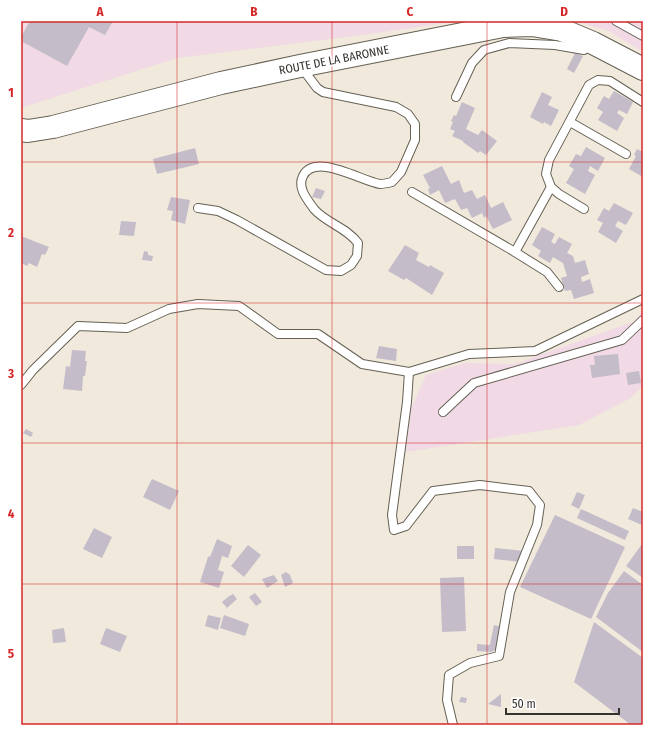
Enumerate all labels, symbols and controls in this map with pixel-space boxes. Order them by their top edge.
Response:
text: A [95,4,104,19]
text: B [250,4,258,19]
text: C [407,4,414,19]
text: D [560,4,568,19]
street label: ROUTE DE LA BARONNE [278,42,391,78]
text: 1 [8,85,14,100]
text: 2 [7,225,14,240]
text: 3 [7,366,14,381]
text: 4 [8,506,15,521]
text: 5 [8,646,14,661]
scale bar [506,690,619,716]
text: 50 m [512,697,536,711]

